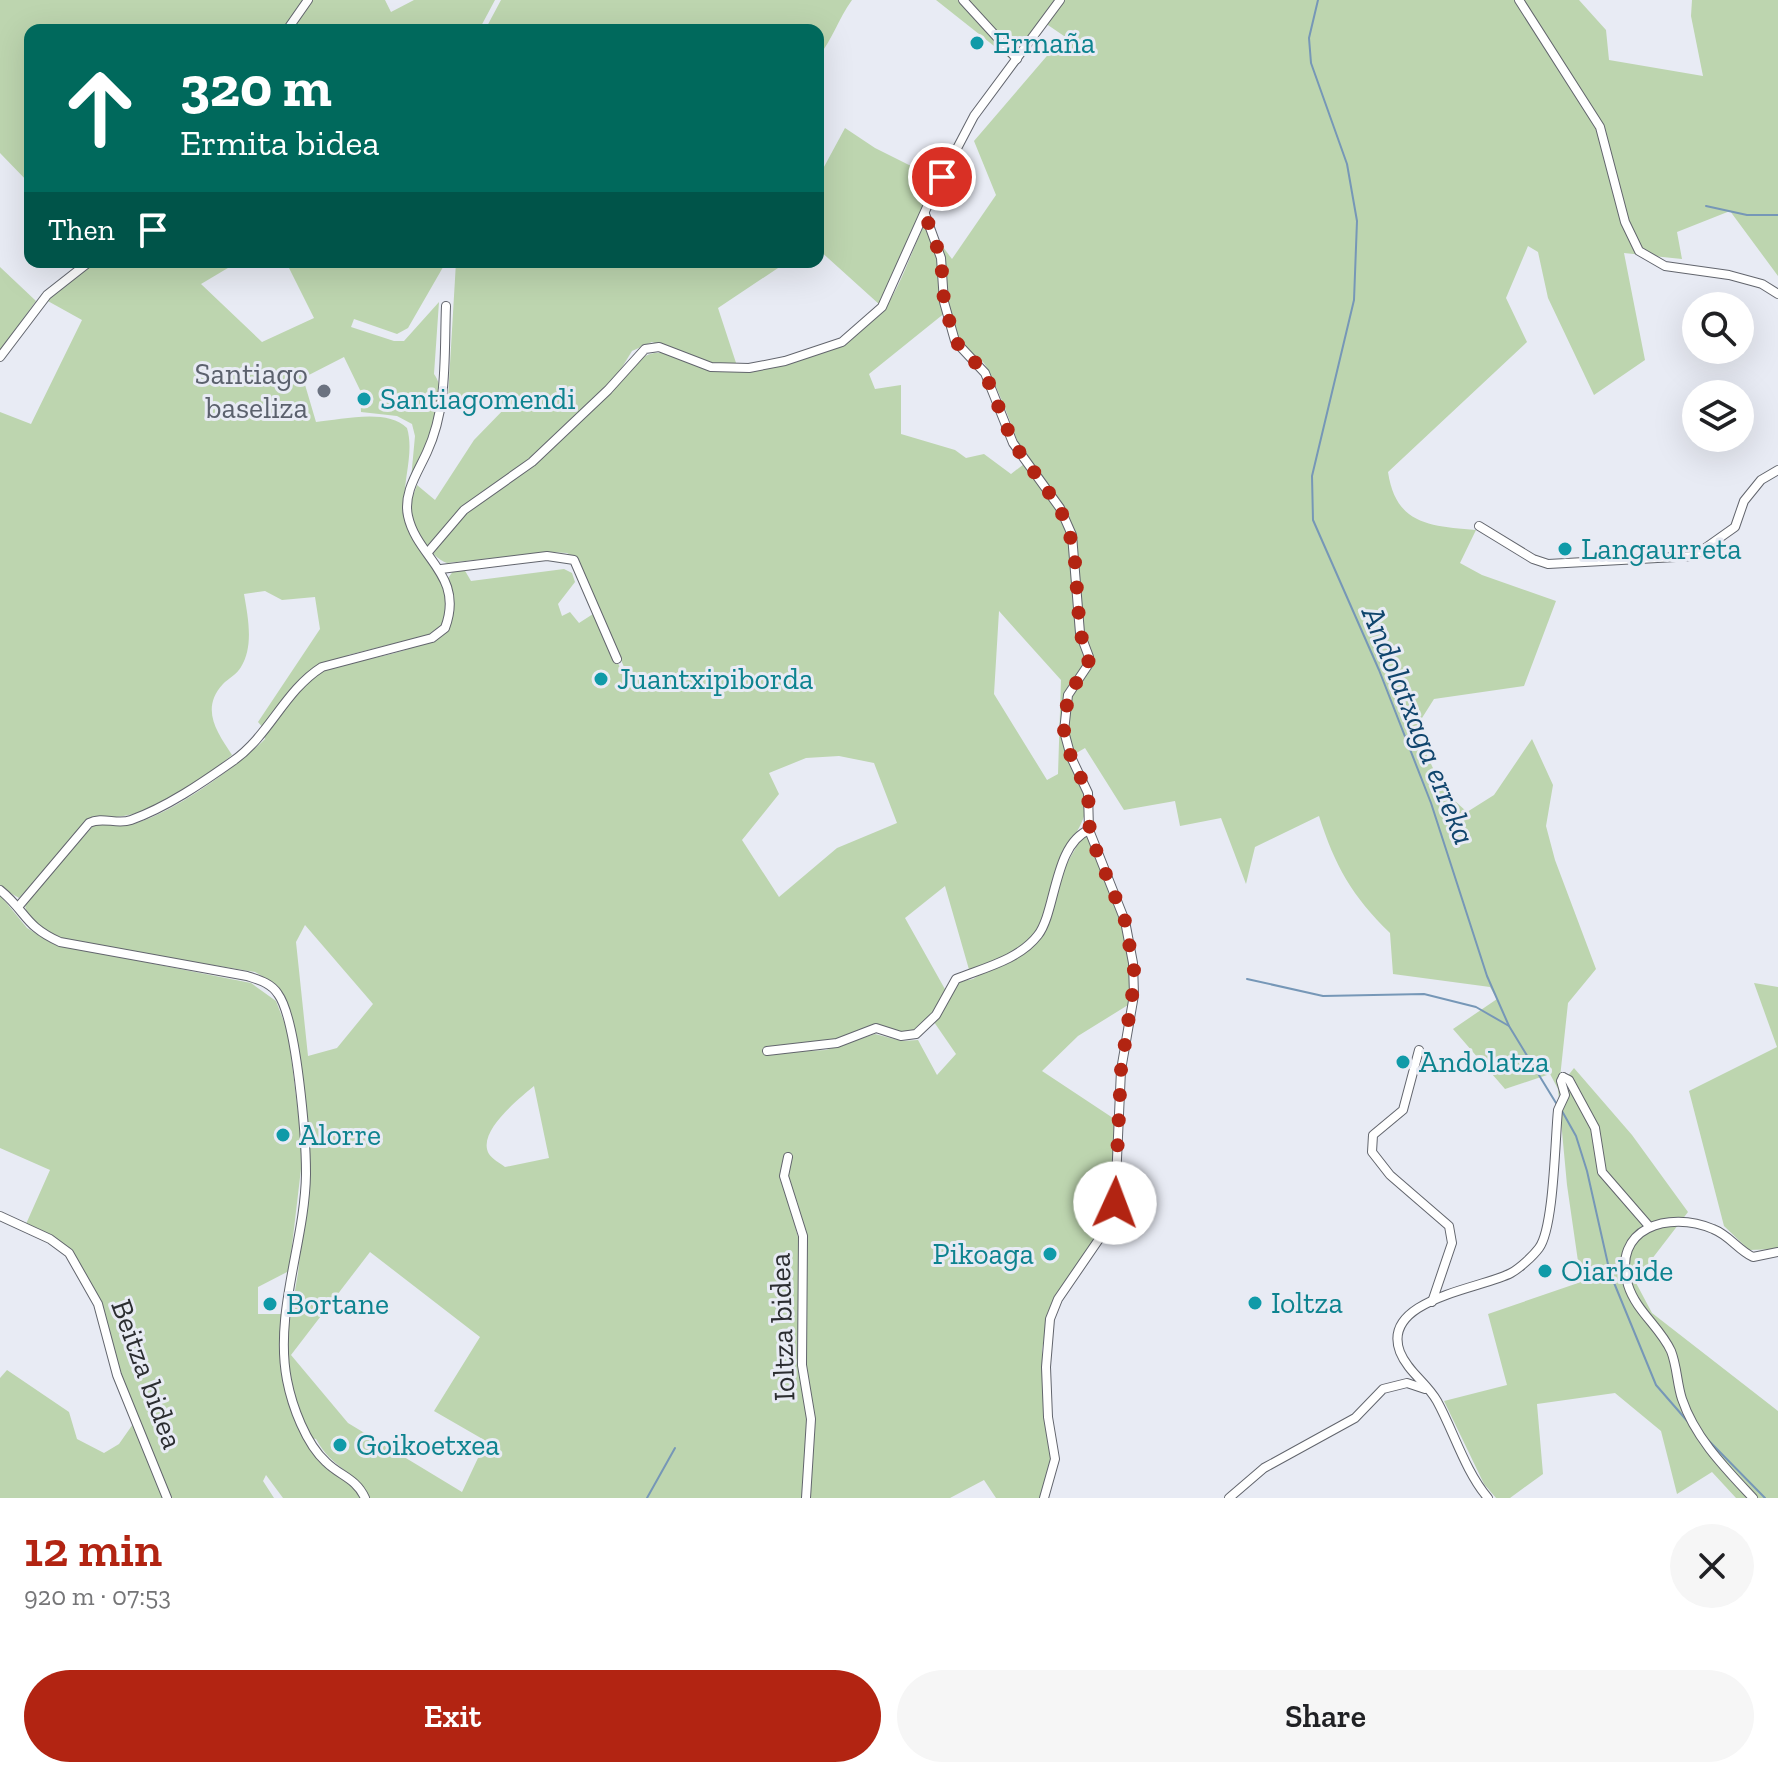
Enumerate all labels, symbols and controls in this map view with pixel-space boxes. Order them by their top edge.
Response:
place label: Ermaña [993,25,1095,61]
marker: Ermaña [968,34,986,52]
text: 320 m [180,53,332,120]
icon: ahead [48,56,152,160]
text: Ermita bidea [180,121,380,164]
pin [908,143,976,211]
icon: arrive [920,155,964,199]
icon: arrive [131,208,175,252]
text: Then [48,212,115,248]
map controls [1682,292,1754,452]
button: search [1682,292,1754,364]
place label: Santiago baseliza [194,356,308,426]
button: layers [1682,380,1754,452]
place label: Santiagomendi [380,381,576,417]
marker: Santiago baseliza [315,382,333,400]
marker: Santiagomendi [355,390,373,408]
place label: Langaurreta [1581,531,1742,567]
marker: Langaurreta [1556,540,1574,558]
water label: Andolatxaga erreka [1353,599,1484,850]
place label: Juantxipiborda [617,661,813,697]
marker: Juantxipiborda [592,670,610,688]
place label: Andolatza [1419,1044,1550,1080]
marker: Andolatza [1394,1053,1412,1071]
place label: Alorre [299,1117,381,1153]
marker: Alorre [274,1126,292,1144]
position arrow [1073,1161,1157,1245]
place label: Pikoaga [932,1236,1034,1272]
marker: Pikoaga [1041,1245,1059,1263]
street label: Ioltza bidea [761,1252,803,1402]
place label: Oiarbide [1561,1253,1673,1289]
marker: Oiarbide [1536,1262,1554,1280]
place label: Ioltza [1271,1285,1343,1321]
place label: Bortane [286,1286,389,1322]
street label: Beitza bidea [103,1294,191,1454]
marker: Ioltza [1246,1294,1264,1312]
marker: Bortane [261,1295,279,1313]
place label: Goikoetxea [356,1427,500,1463]
marker: Goikoetxea [331,1436,349,1454]
text: 12 min [24,1521,162,1578]
button: close [1670,1524,1754,1608]
text: 920 m · 07:53 [24,1580,171,1612]
button: Exit [24,1670,881,1762]
button: Share [897,1670,1754,1762]

